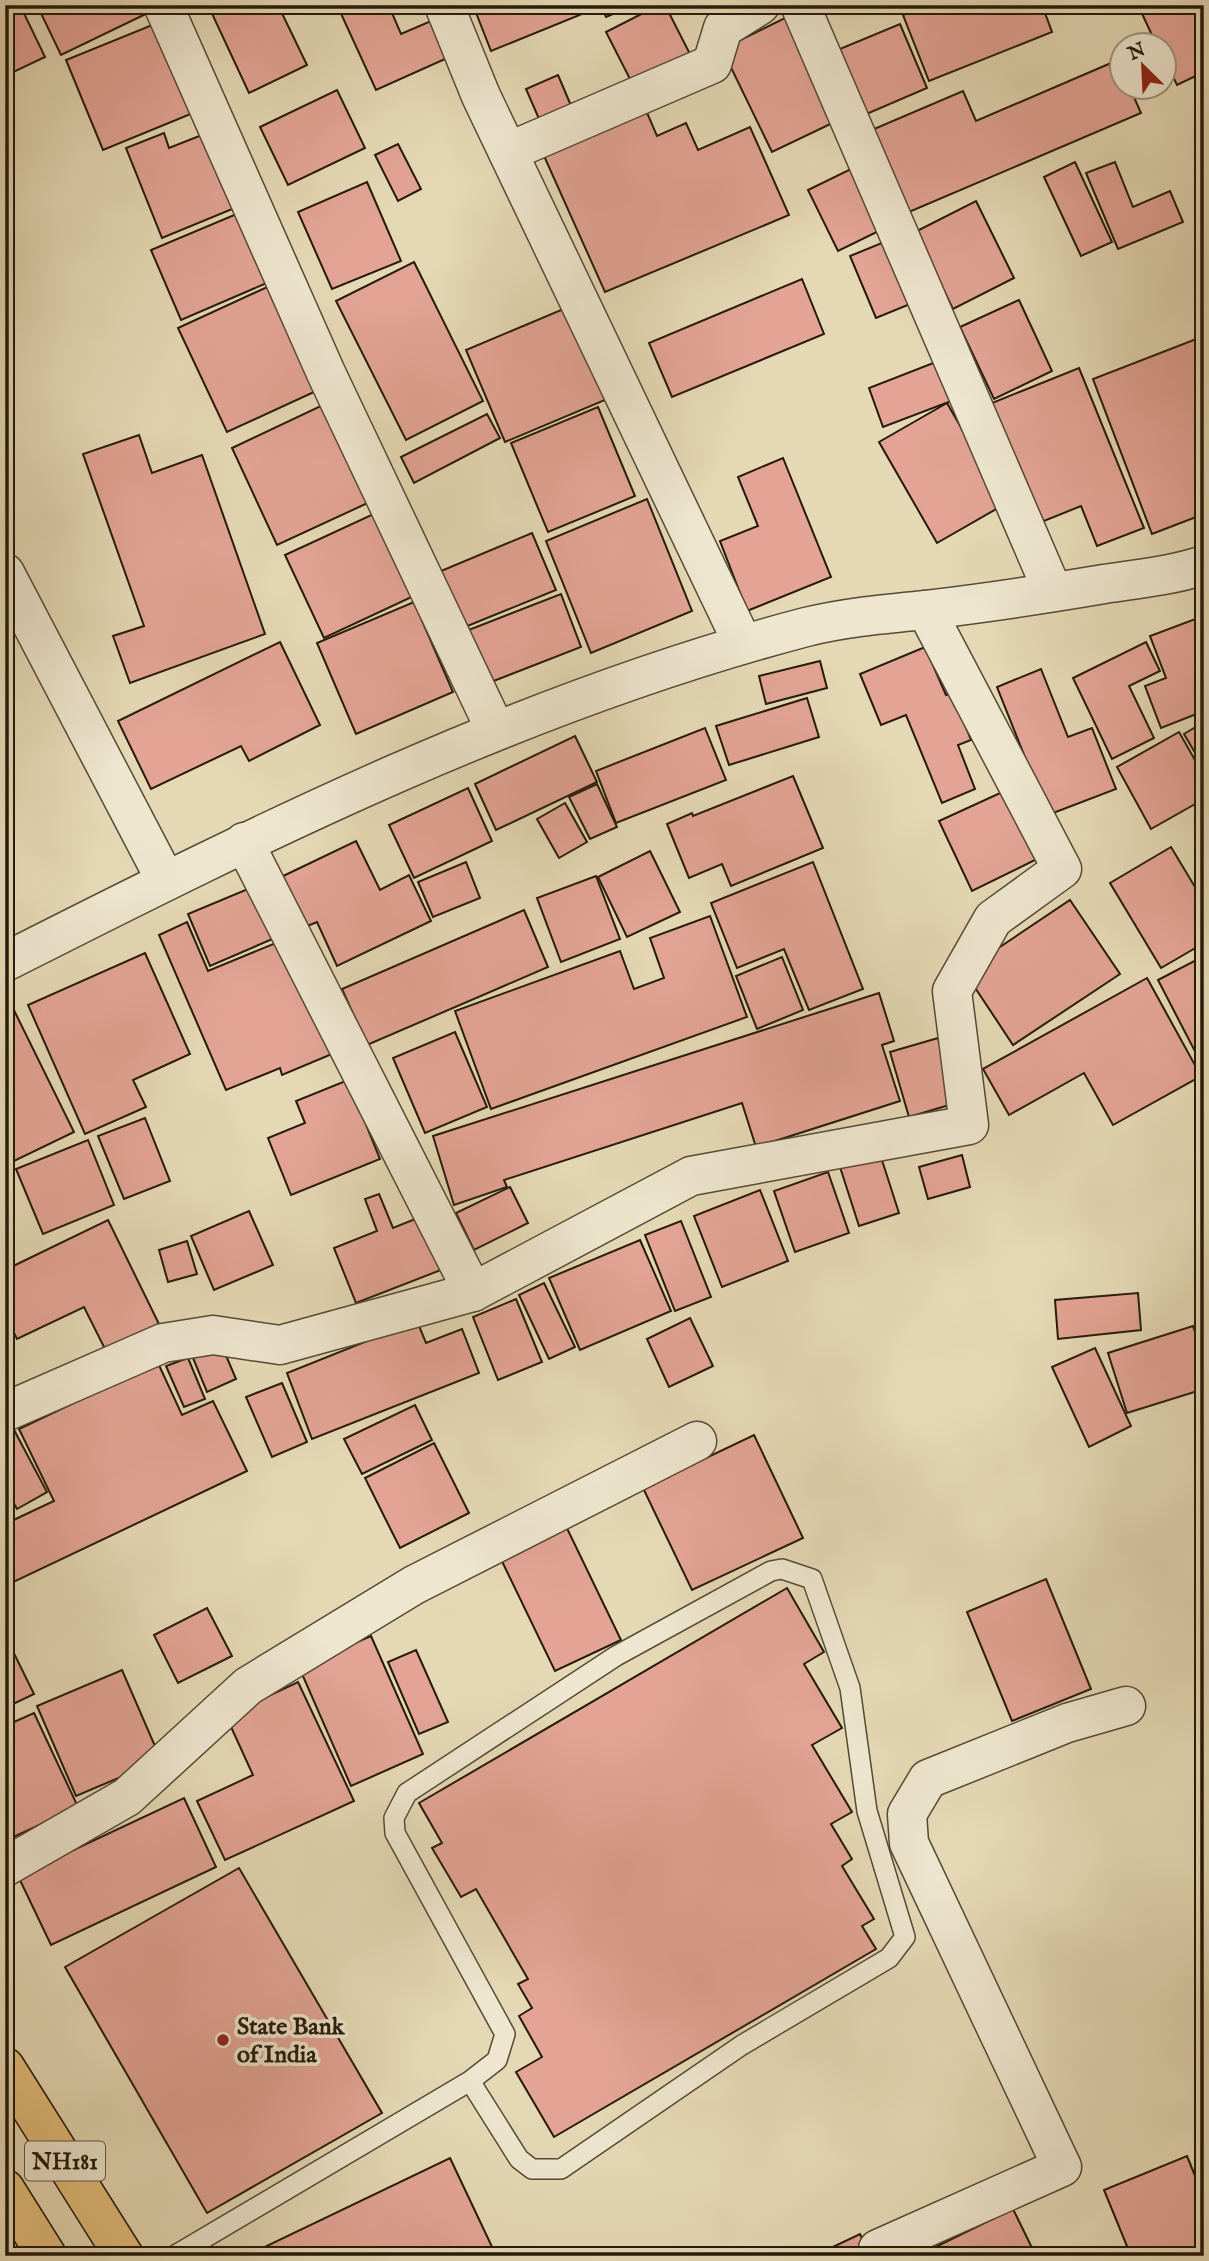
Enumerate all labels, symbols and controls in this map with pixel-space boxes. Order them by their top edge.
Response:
north arrow [1108,32,1178,102]
text: N [1124,38,1150,67]
place label: State Bank of India [237,2012,345,2071]
marker: State Bank of India [215,2032,231,2048]
road number: NH181 [25,2142,105,2180]

